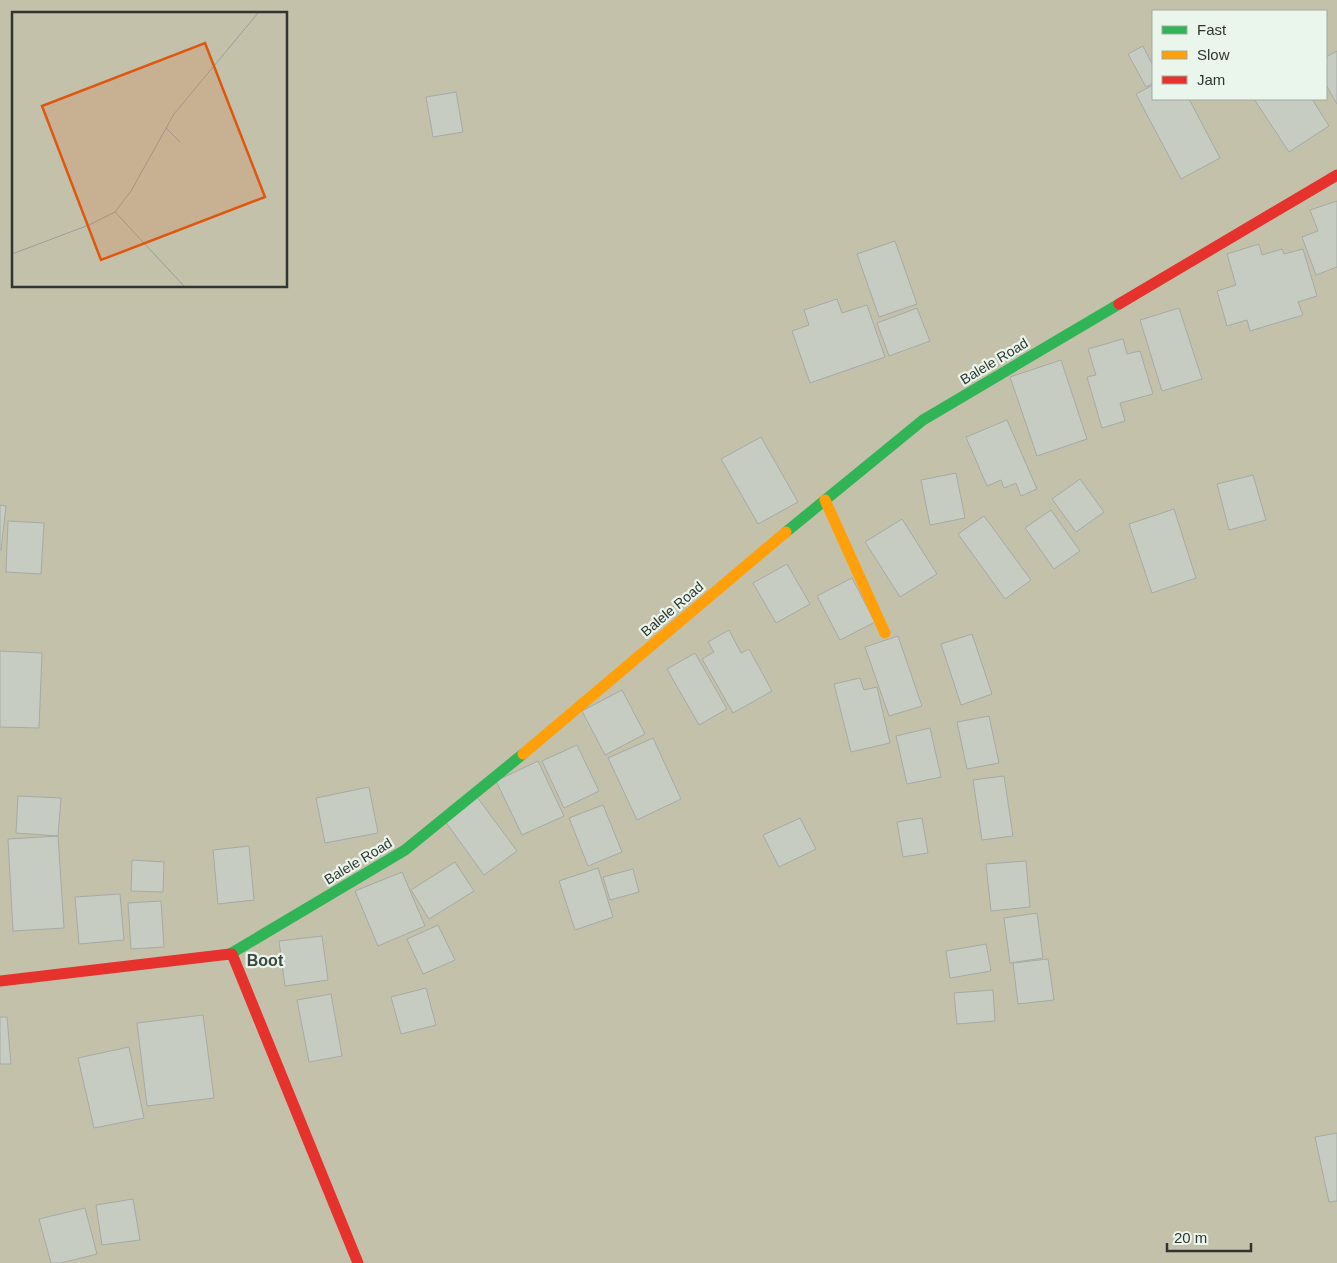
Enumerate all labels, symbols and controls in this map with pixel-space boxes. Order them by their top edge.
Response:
legend [1152,10,1327,100]
inset map [12,12,288,288]
text: Fast [1197,21,1227,38]
text: Slow [1197,46,1230,63]
text: Jam [1197,71,1225,88]
street label: Balele Road [957,334,1031,388]
street label: Balele Road [638,578,706,640]
street label: Balele Road [321,834,395,888]
district label: Boot [247,952,284,969]
scale bar [1167,1220,1251,1252]
text: 20 m [1174,1229,1207,1246]

